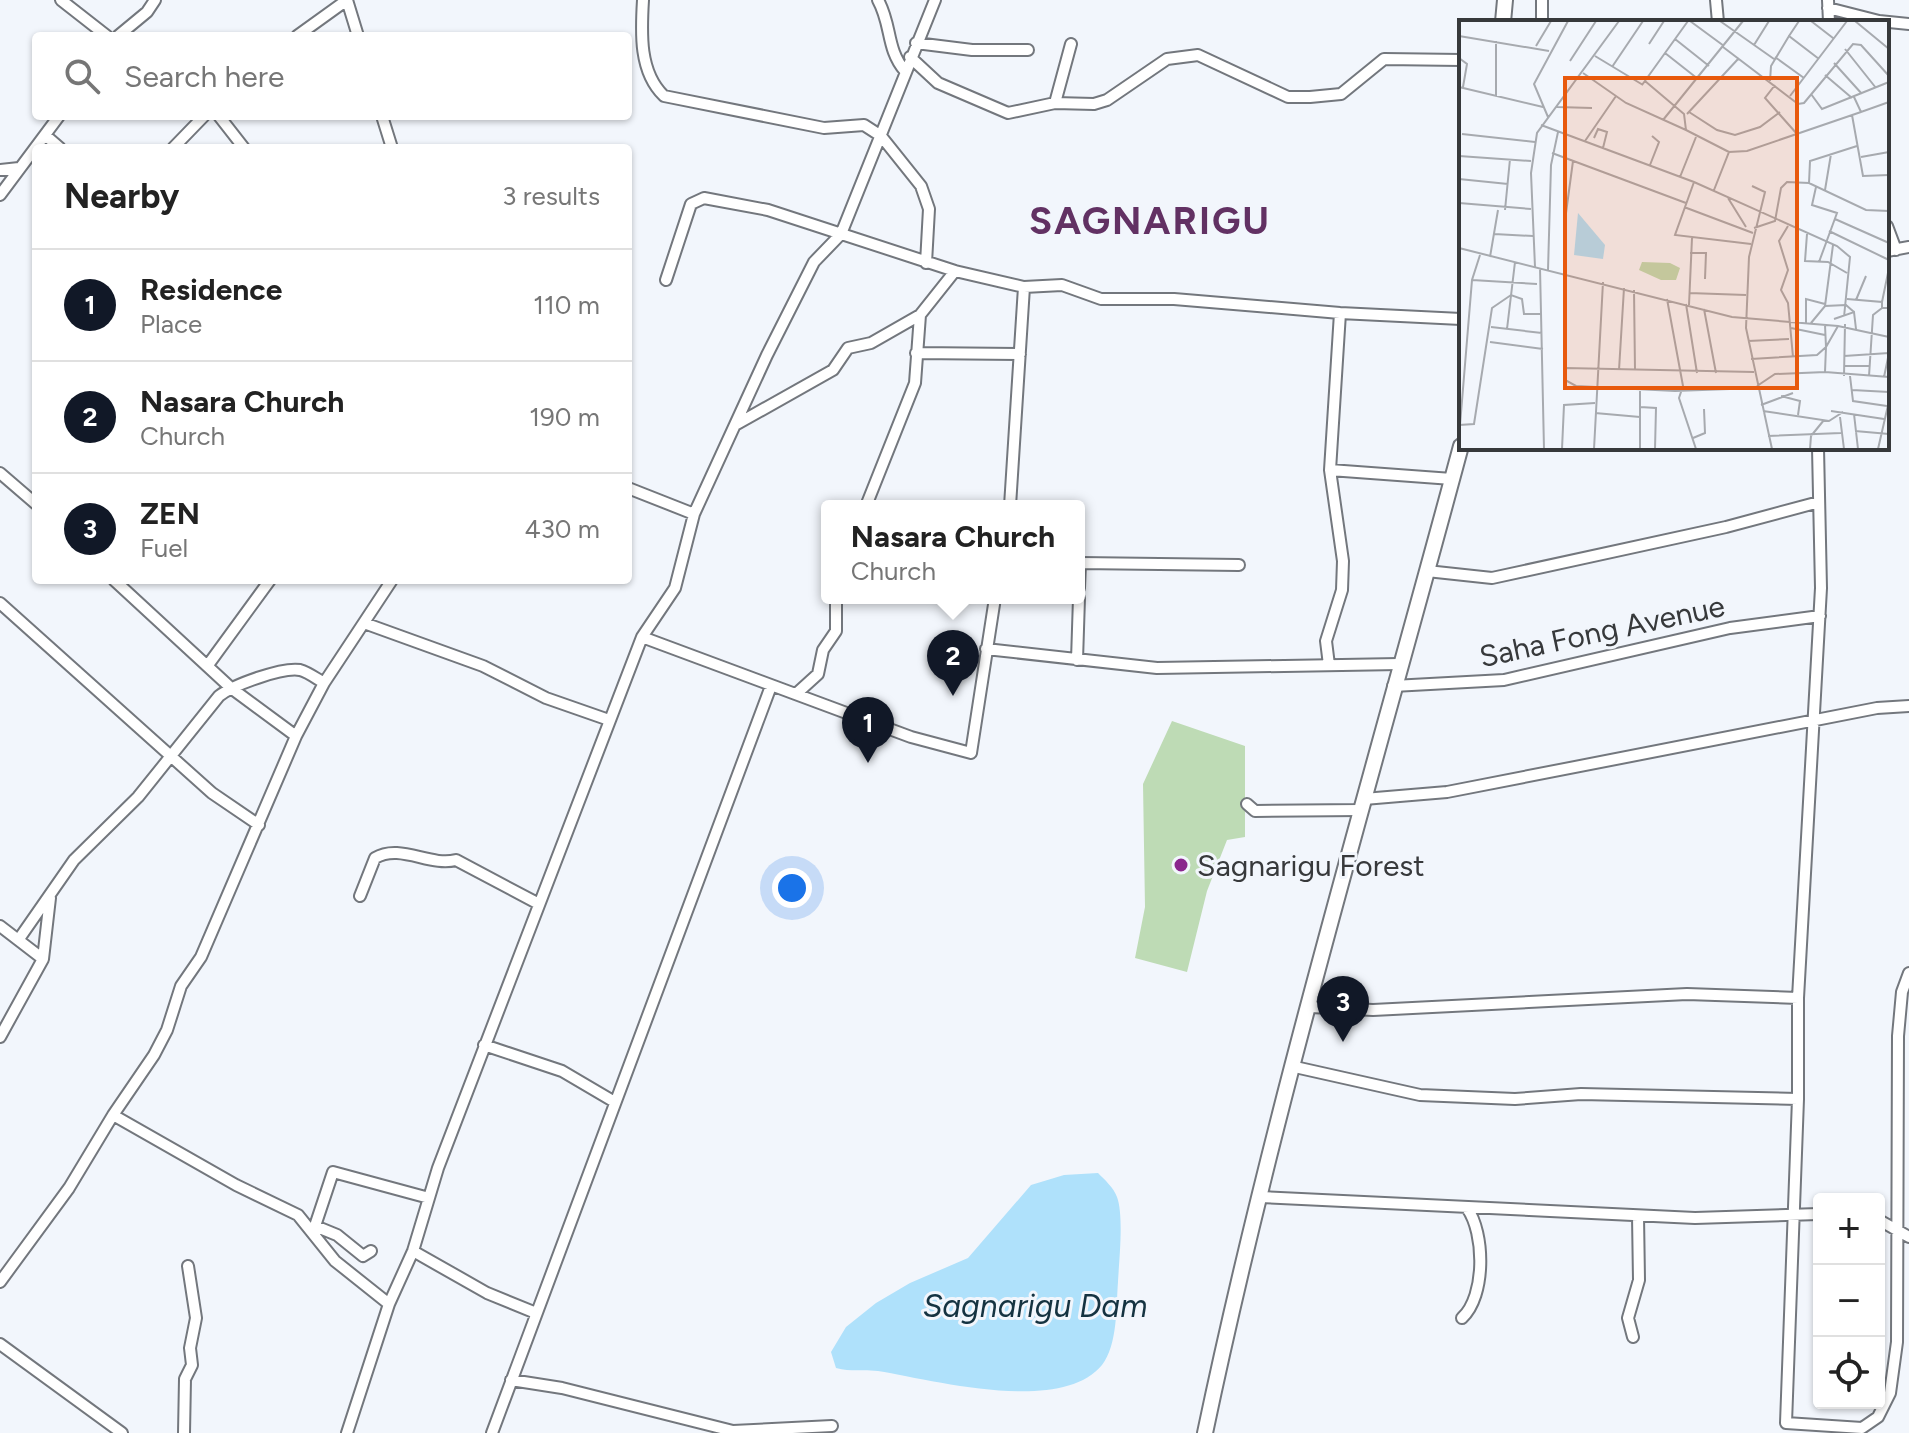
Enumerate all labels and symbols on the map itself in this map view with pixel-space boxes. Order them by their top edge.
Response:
inset map [1459,20,1889,450]
district label: SAGNARIGU [1029,198,1271,244]
street label: Saha Fong Avenue [1476,587,1728,675]
pin: 2 [927,630,979,696]
pin: 1 [842,697,894,763]
place label: Sagnarigu Forest [1197,847,1425,884]
marker: Sagnarigu Forest [1172,856,1190,874]
your location [772,868,812,908]
pin: 3 [1317,976,1369,1042]
water label: Sagnarigu Dam [923,1287,1147,1325]

